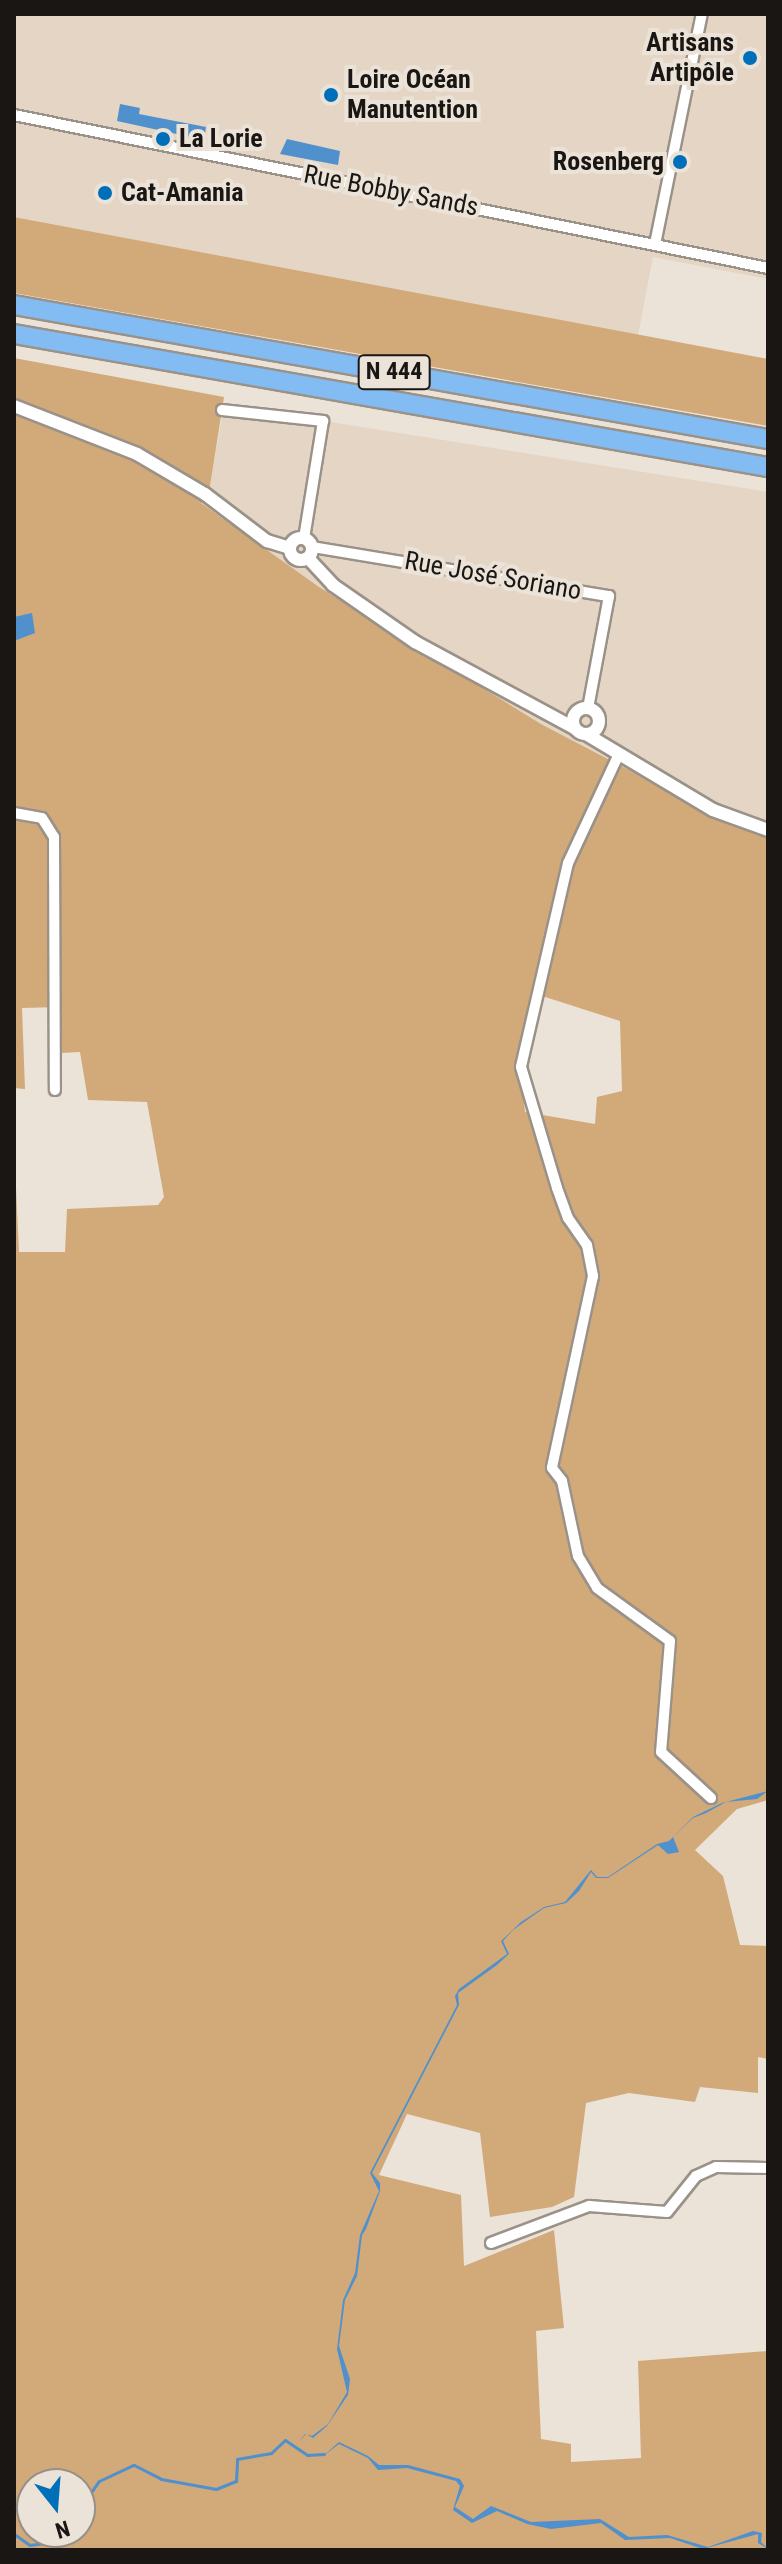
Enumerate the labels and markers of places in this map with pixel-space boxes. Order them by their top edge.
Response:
place label: Artisans Artipôle [646,27,734,88]
marker: Artisans Artipôle [741,49,759,67]
place label: Loire Océan Manutention [347,64,478,126]
marker: Loire Océan Manutention [322,86,340,104]
place label: La Lorie [179,123,263,155]
marker: La Lorie [154,130,172,148]
place label: Rosenberg [553,146,664,178]
marker: Rosenberg [671,153,689,171]
place label: Cat-Amania [121,177,243,209]
marker: Cat-Amania [96,184,114,202]

